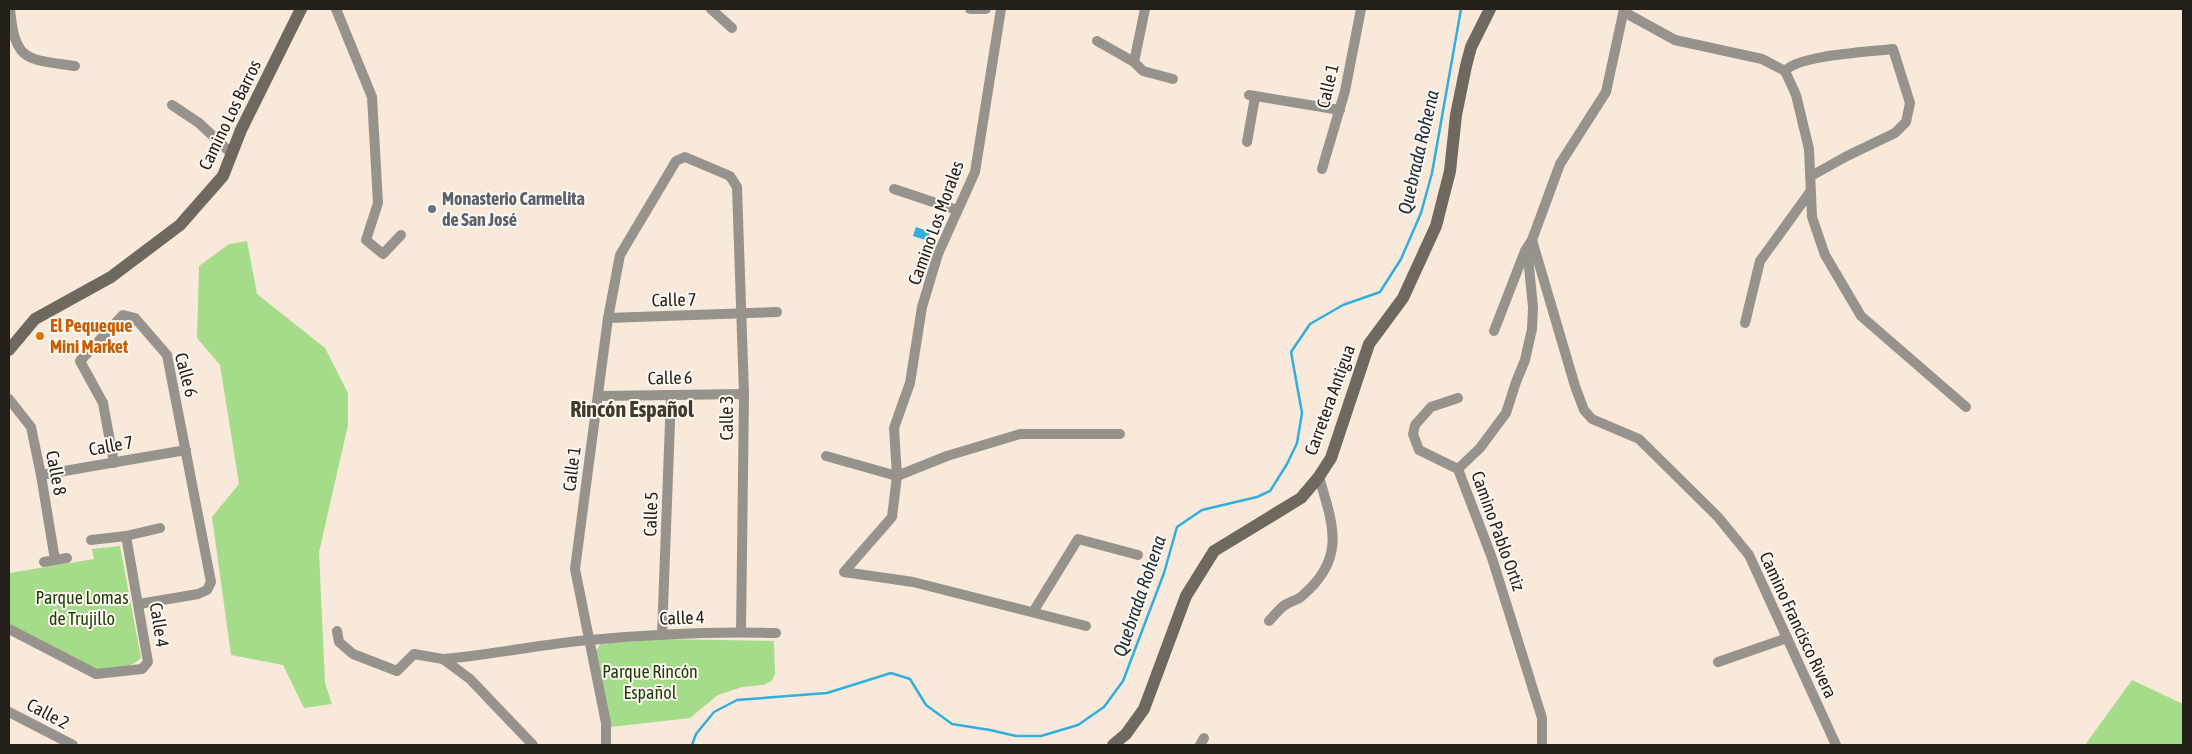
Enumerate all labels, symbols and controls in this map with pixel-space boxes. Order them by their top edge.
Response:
street label: Camino Los Barros [194,56,265,173]
street label: Calle 1 [1312,62,1343,110]
water label: Quebrada Rohena [1393,88,1443,216]
street label: Camino Los Morales [903,158,968,288]
place label: Monasterio Carmelita de San José [442,188,585,230]
marker: Monasterio Carmelita de San José [426,203,438,215]
street label: Calle 7 [651,289,697,310]
place label: El Pequeque Mini Market [50,315,132,357]
marker: El Pequeque Mini Market [34,330,46,342]
street label: Carretera Antigua [1300,342,1359,458]
street label: Calle 6 [171,350,202,399]
street label: Calle 6 [647,367,693,388]
district label: Rincón Español [570,396,695,422]
street label: Calle 3 [716,396,737,440]
street label: Calle 7 [87,431,135,460]
street label: Calle 1 [558,445,585,493]
street label: Calle 8 [42,449,71,497]
street label: Camino Pablo Ortiz [1467,468,1530,594]
street label: Calle 5 [639,491,662,537]
water label: Quebrada Rohena [1108,532,1170,659]
street label: Camino Francisco Rivera [1755,548,1842,701]
park label: Parque Lomas de Trujillo [35,587,129,629]
street label: Calle 4 [146,601,173,649]
street label: Calle 4 [659,606,705,629]
park label: Parque Rincón Español [602,661,698,703]
street label: Calle 2 [23,694,73,733]

